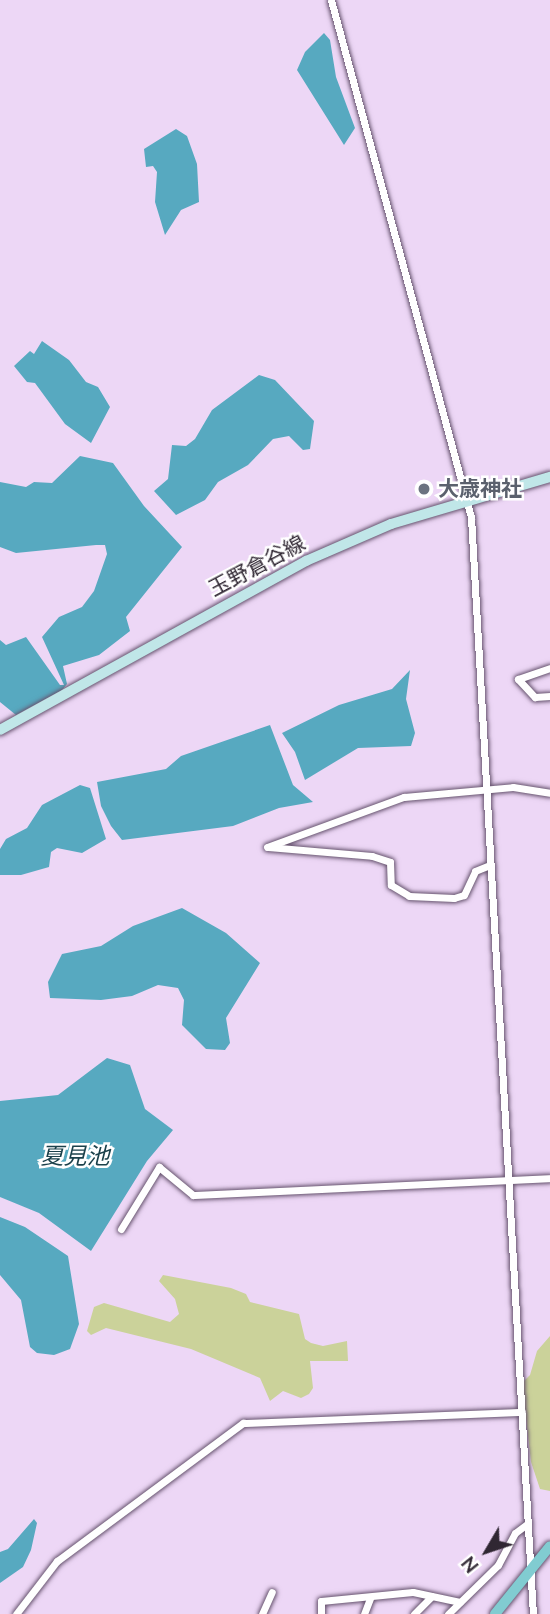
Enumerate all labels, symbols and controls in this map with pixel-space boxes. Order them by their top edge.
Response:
place label: 大歳神社 [438,476,522,502]
marker: 大歳神社 [416,481,432,497]
street label: 玉野倉谷線 [205,530,309,602]
water label: 夏見池 [41,1143,109,1171]
north arrow [452,1516,522,1586]
text: N [456,1551,485,1578]

